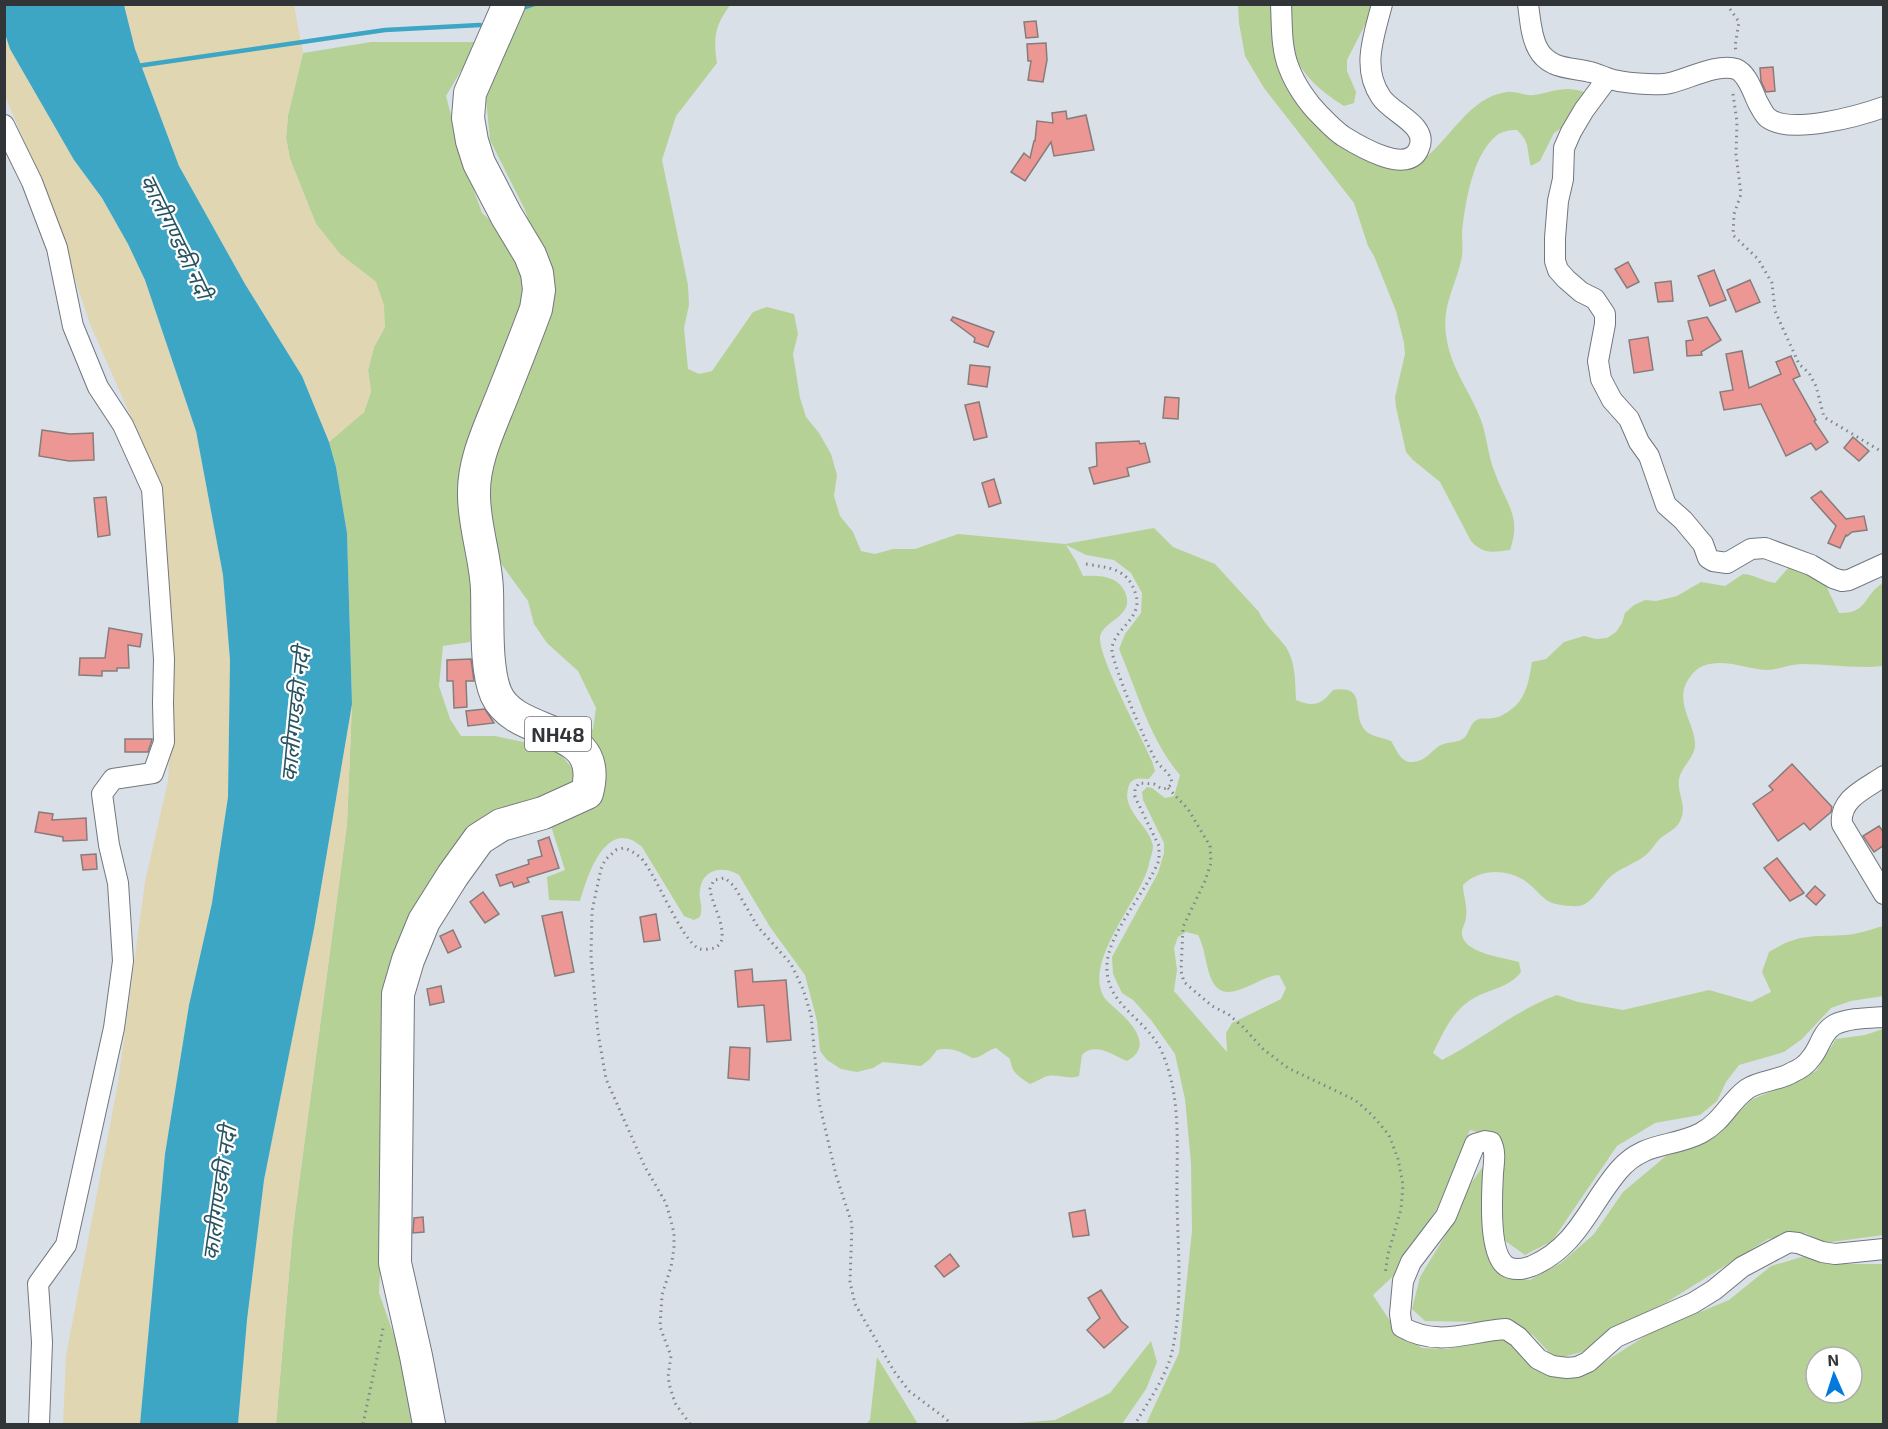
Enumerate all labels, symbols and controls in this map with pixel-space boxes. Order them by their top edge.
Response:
water label: कालीगण्डकी नदी [136,170,220,306]
water label: कालीगण्डकी नदी [274,641,314,782]
road number: NH48 [525,717,591,751]
water label: कालीगण्डकी नदी [196,1120,241,1262]
north arrow [1804,1345,1864,1405]
text: N [1827,1350,1839,1369]

